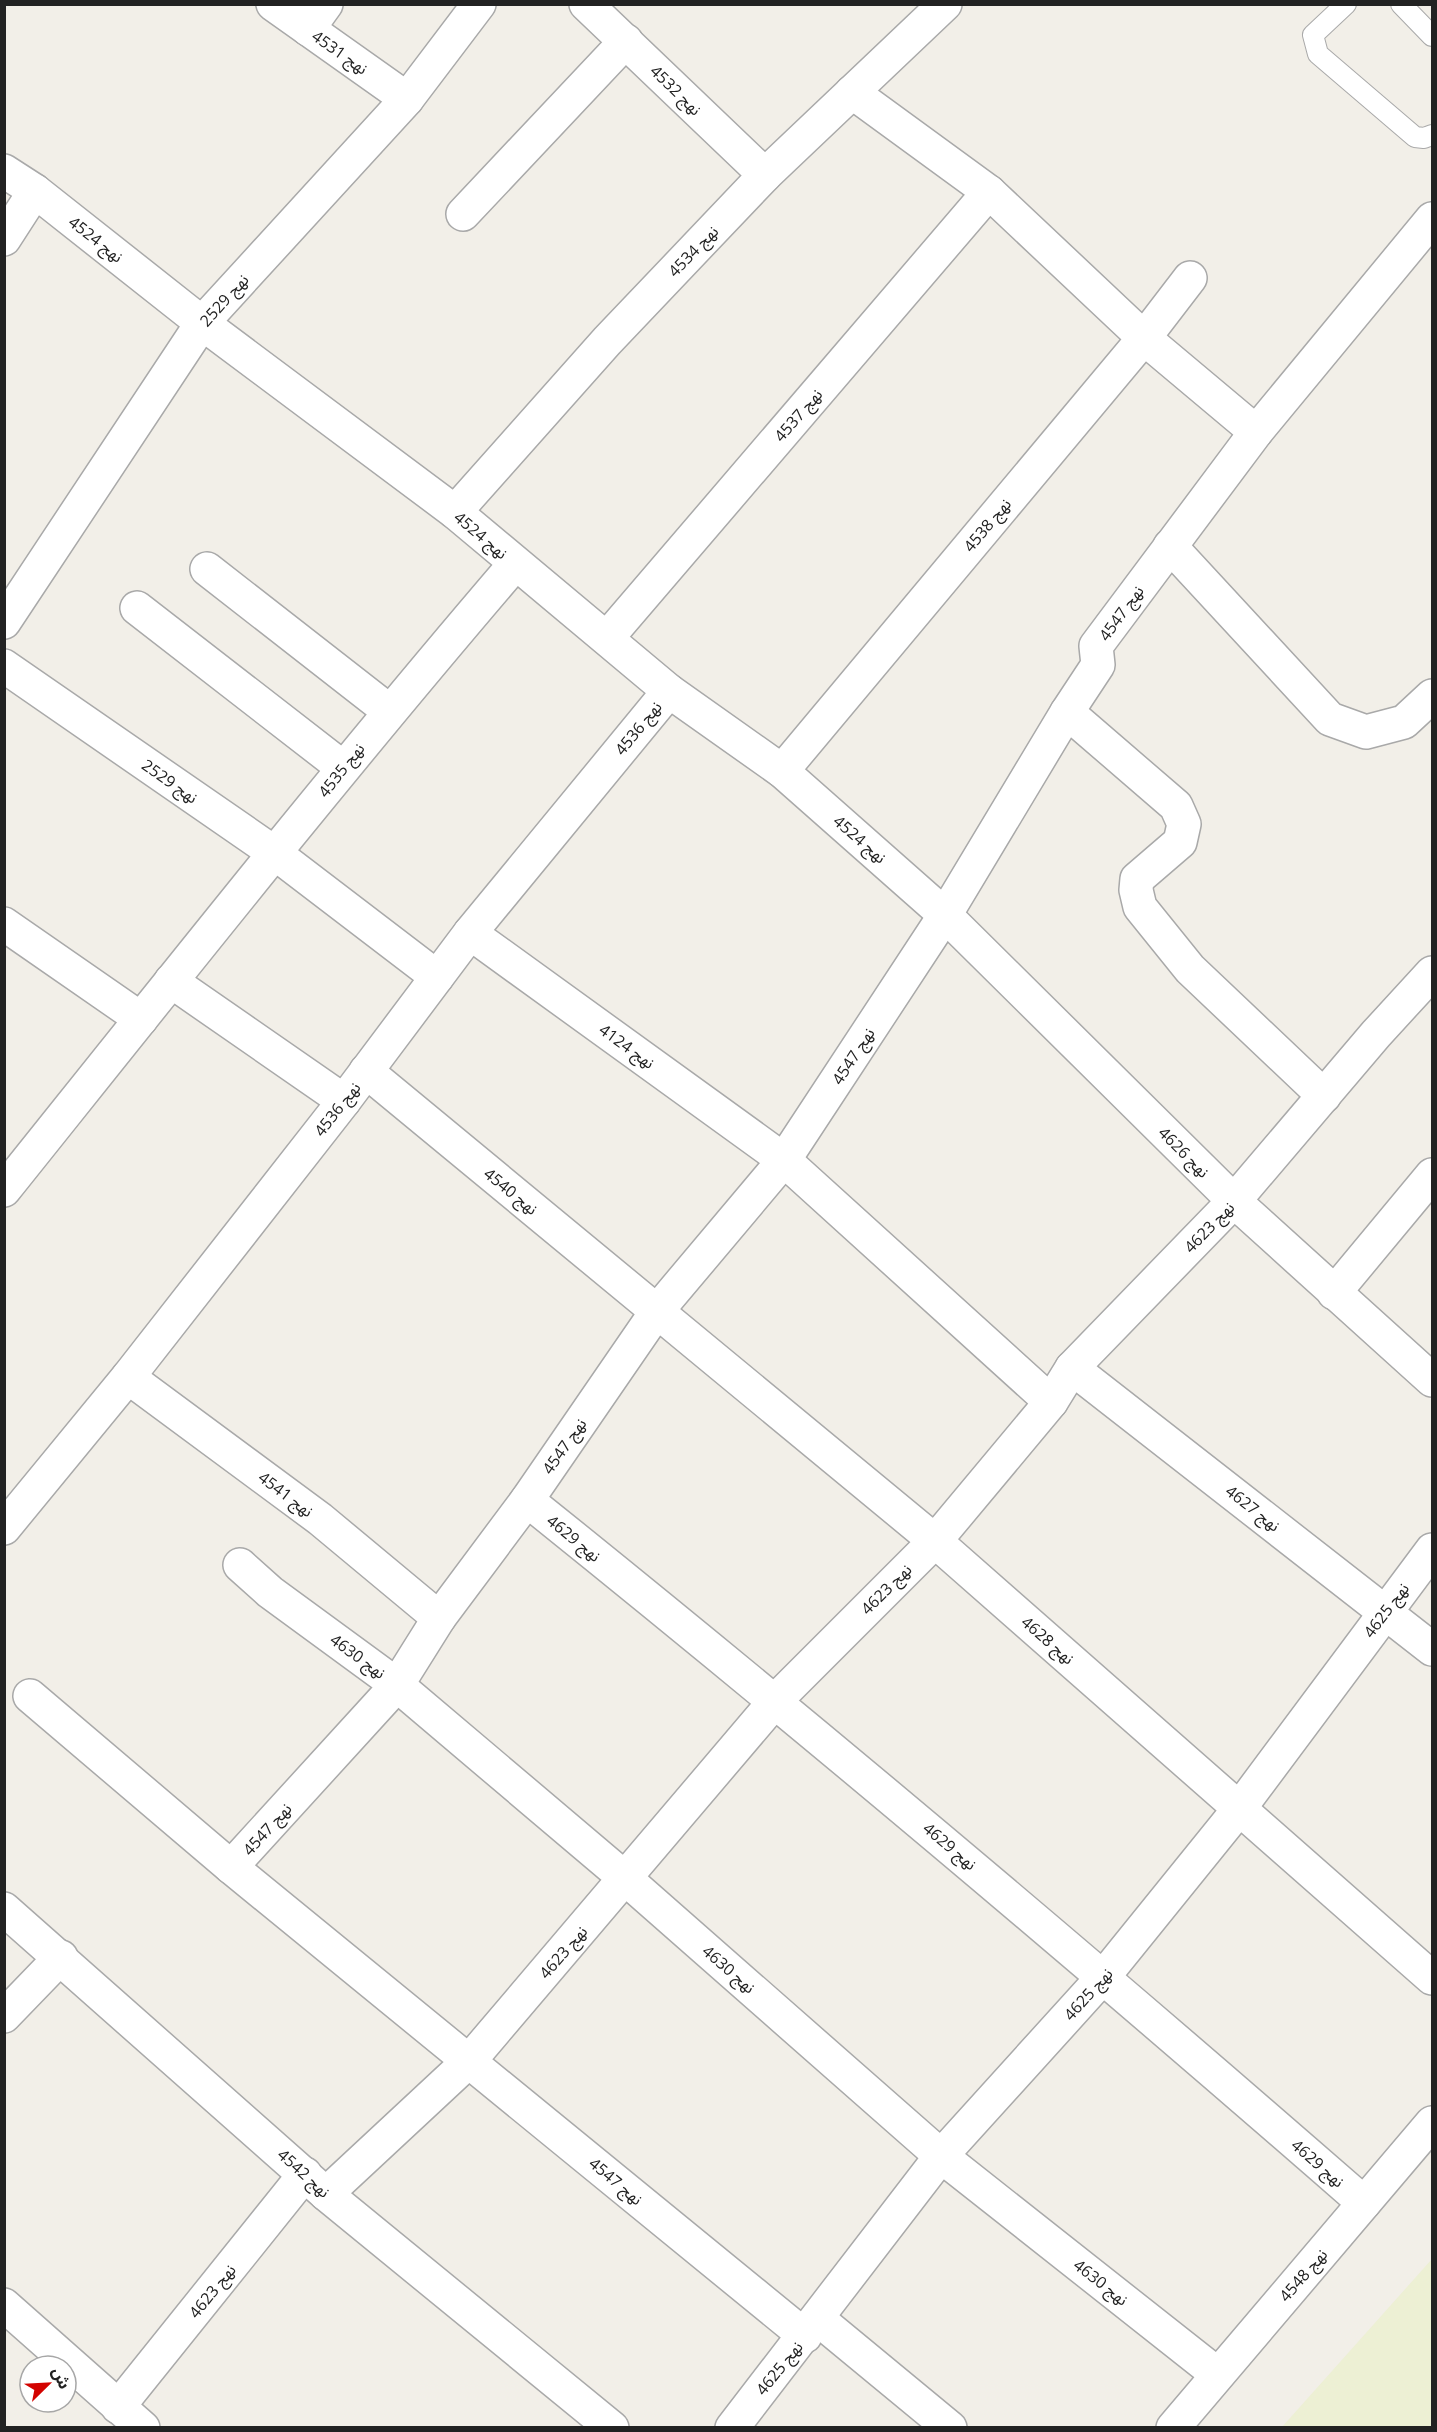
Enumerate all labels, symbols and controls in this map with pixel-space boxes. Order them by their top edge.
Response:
street label: نهج 4531 [307,25,372,81]
street label: نهج 4532 [644,60,707,121]
street label: نهج 4524 [63,211,128,269]
street label: نهج 4534 [663,220,724,283]
street label: نهج 2529 [195,269,255,332]
street label: نهج 4537 [769,384,829,448]
street label: نهج 4538 [958,494,1017,558]
street label: نهج 4524 [448,506,512,565]
street label: نهج 4547 [1093,581,1150,646]
street label: نهج 4536 [609,696,668,761]
street label: نهج 4535 [313,738,371,803]
street label: نهج 2529 [137,754,202,810]
street label: نهج 4524 [827,810,891,870]
street label: نهج 4124 [594,1018,659,1075]
street label: نهج 4547 [826,1023,881,1090]
street label: نهج 4536 [309,1077,367,1142]
street label: نهج 4626 [1152,1122,1214,1184]
street label: نهج 4540 [478,1162,543,1221]
street label: نهج 4623 [1179,1196,1240,1259]
street label: نهج 4547 [537,1414,593,1479]
street label: نهج 4541 [253,1466,318,1524]
street label: نهج 4627 [1220,1480,1285,1538]
street label: نهج 4629 [541,1509,606,1568]
street label: نهج 4623 [856,1559,918,1621]
street label: نهج 4625 [1358,1578,1416,1643]
street label: نهج 4628 [1015,1611,1079,1671]
street label: نهج 4630 [325,1628,390,1685]
street label: نهج 4547 [238,1798,298,1861]
street label: نهج 4629 [917,1817,981,1876]
street label: نهج 4623 [534,1921,594,1985]
street label: نهج 4630 [696,1940,760,2000]
street label: نهج 4625 [1059,1963,1119,2026]
street label: نهج 4629 [1285,2134,1349,2194]
street label: نهج 4542 [272,2144,335,2204]
street label: نهج 4547 [583,2152,647,2211]
street label: نهج 4548 [1274,2244,1334,2308]
street label: نهج 4630 [1068,2254,1133,2312]
street label: نهج 4623 [183,2259,242,2324]
street label: نهج 4625 [750,2336,809,2401]
north arrow [18,2354,78,2414]
text: ش [47,2363,76,2392]

